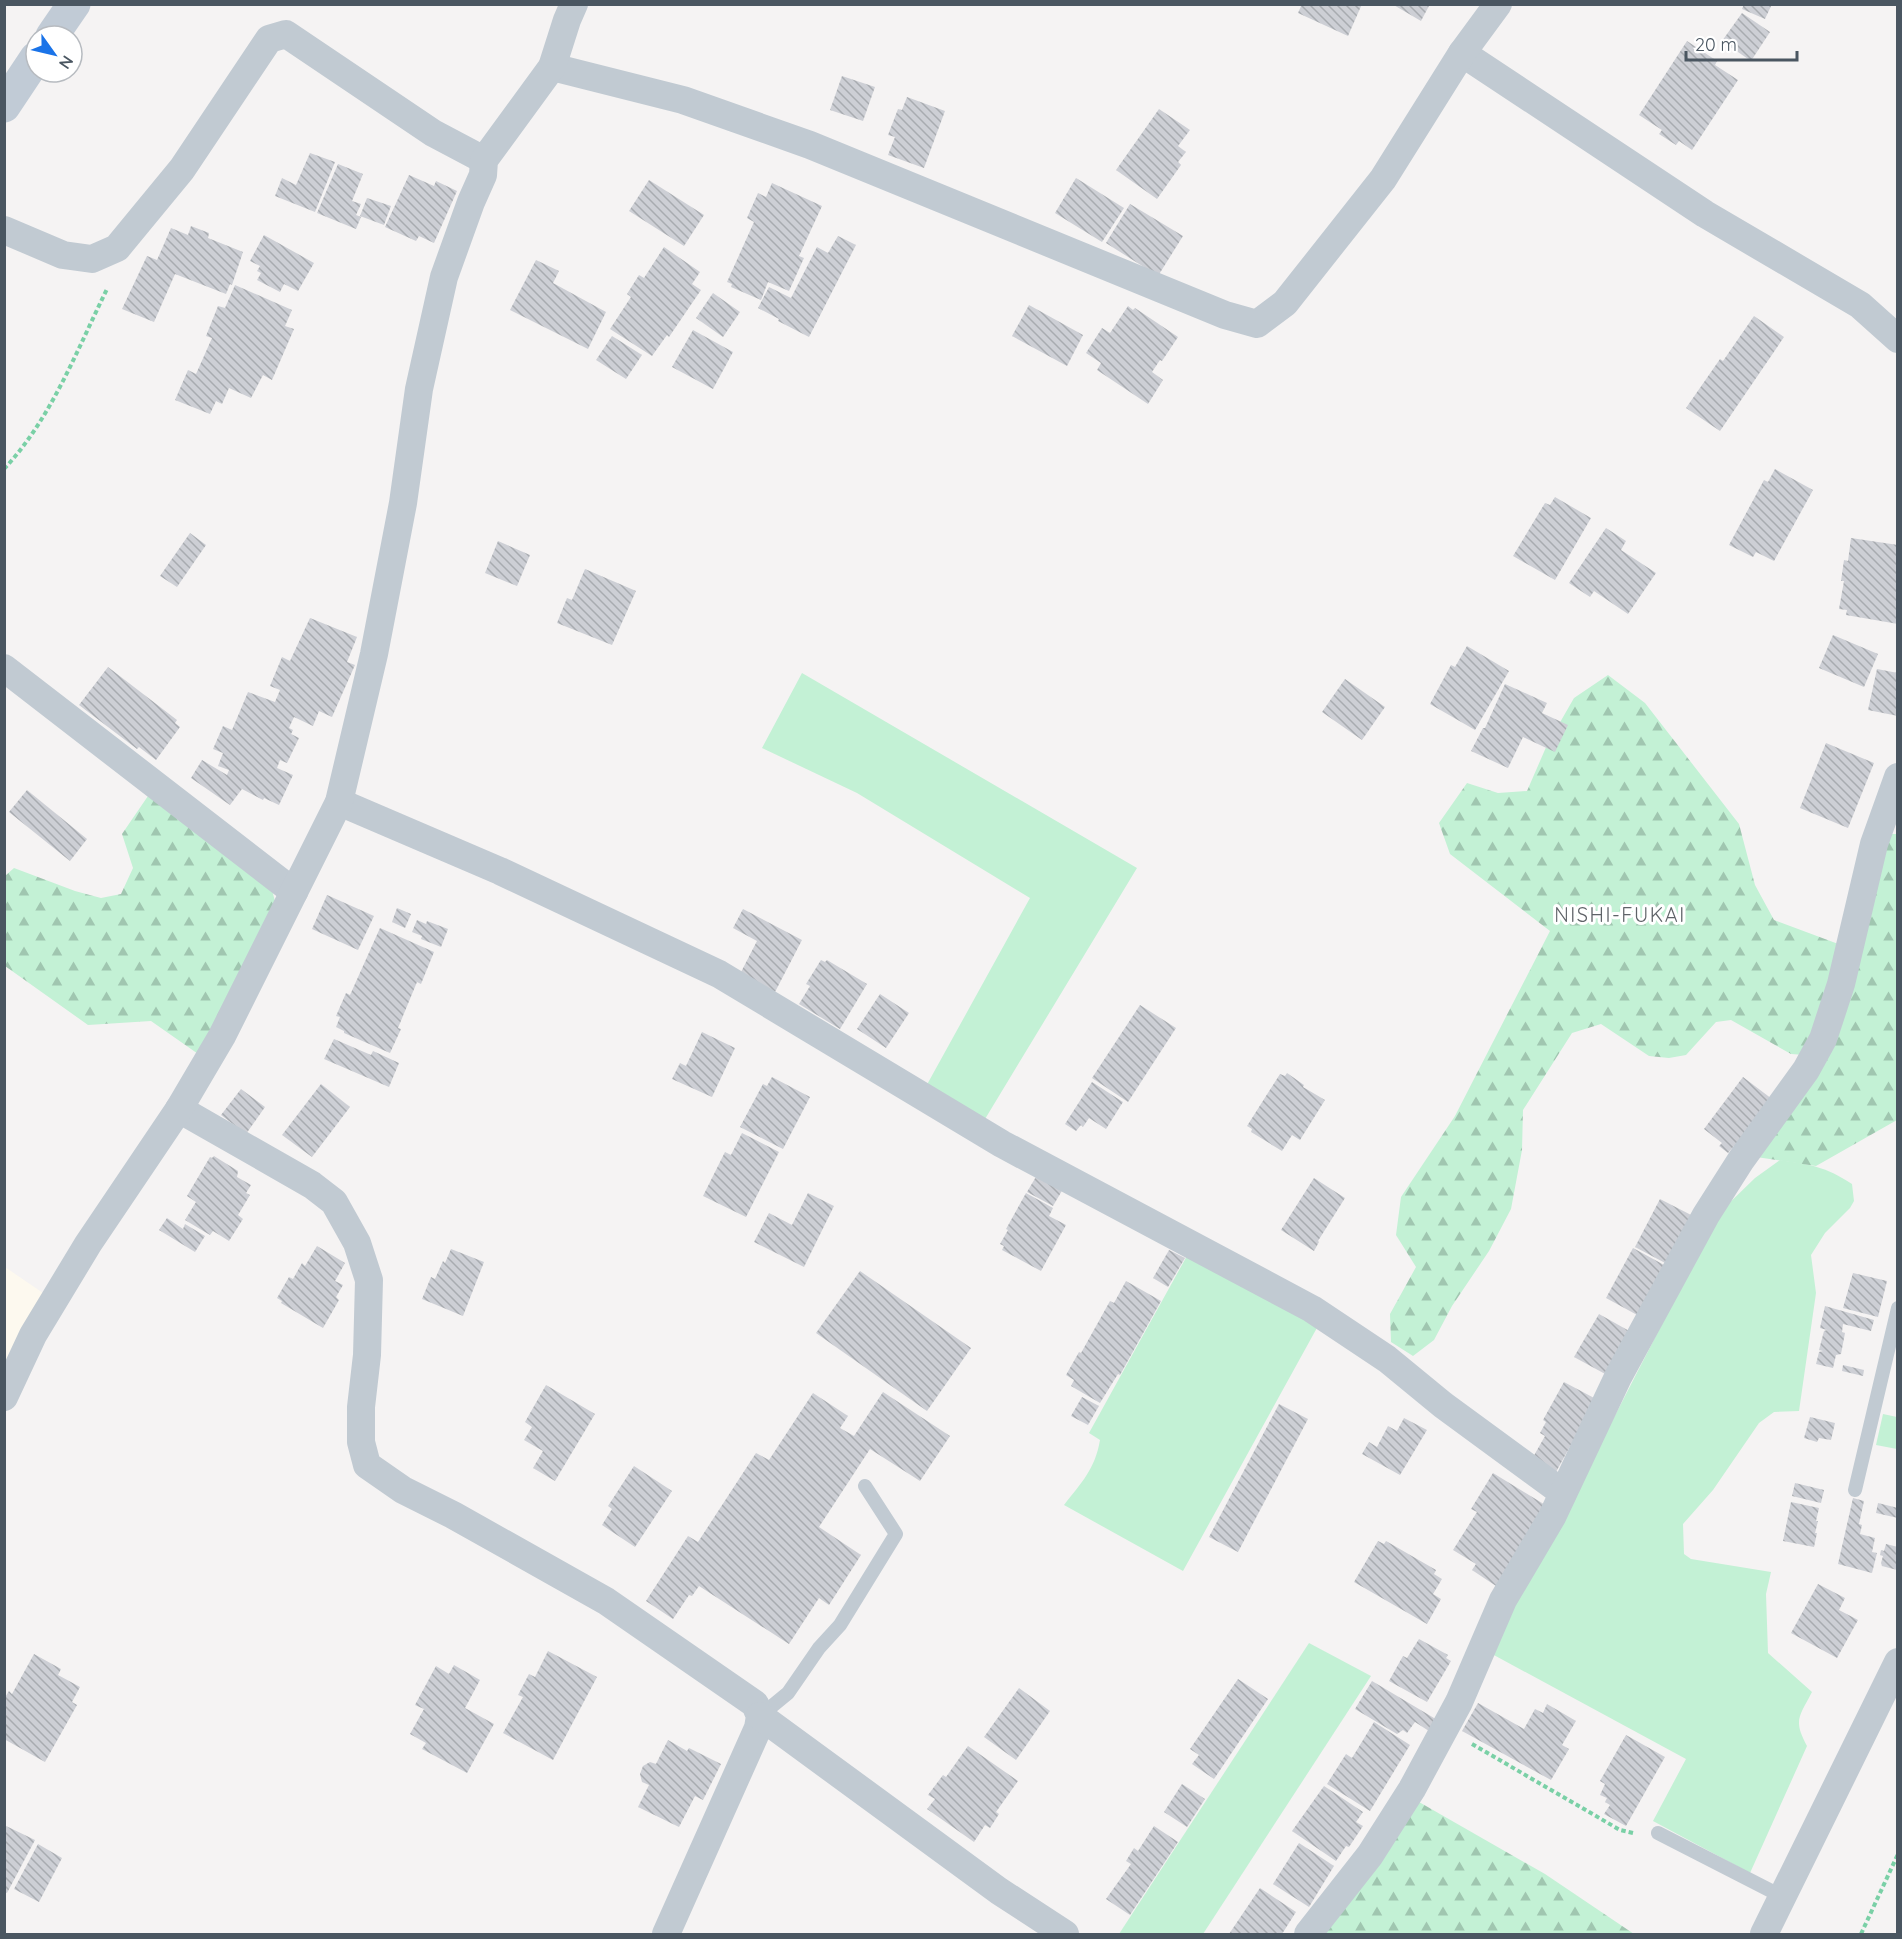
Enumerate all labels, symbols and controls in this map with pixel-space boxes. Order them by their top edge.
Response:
north arrow [24,24,84,84]
scale bar [1686,24,1797,62]
text: 20 m [1695,33,1737,56]
text: N [55,52,78,73]
district label: NISHI-FUKAI [1554,902,1686,927]

